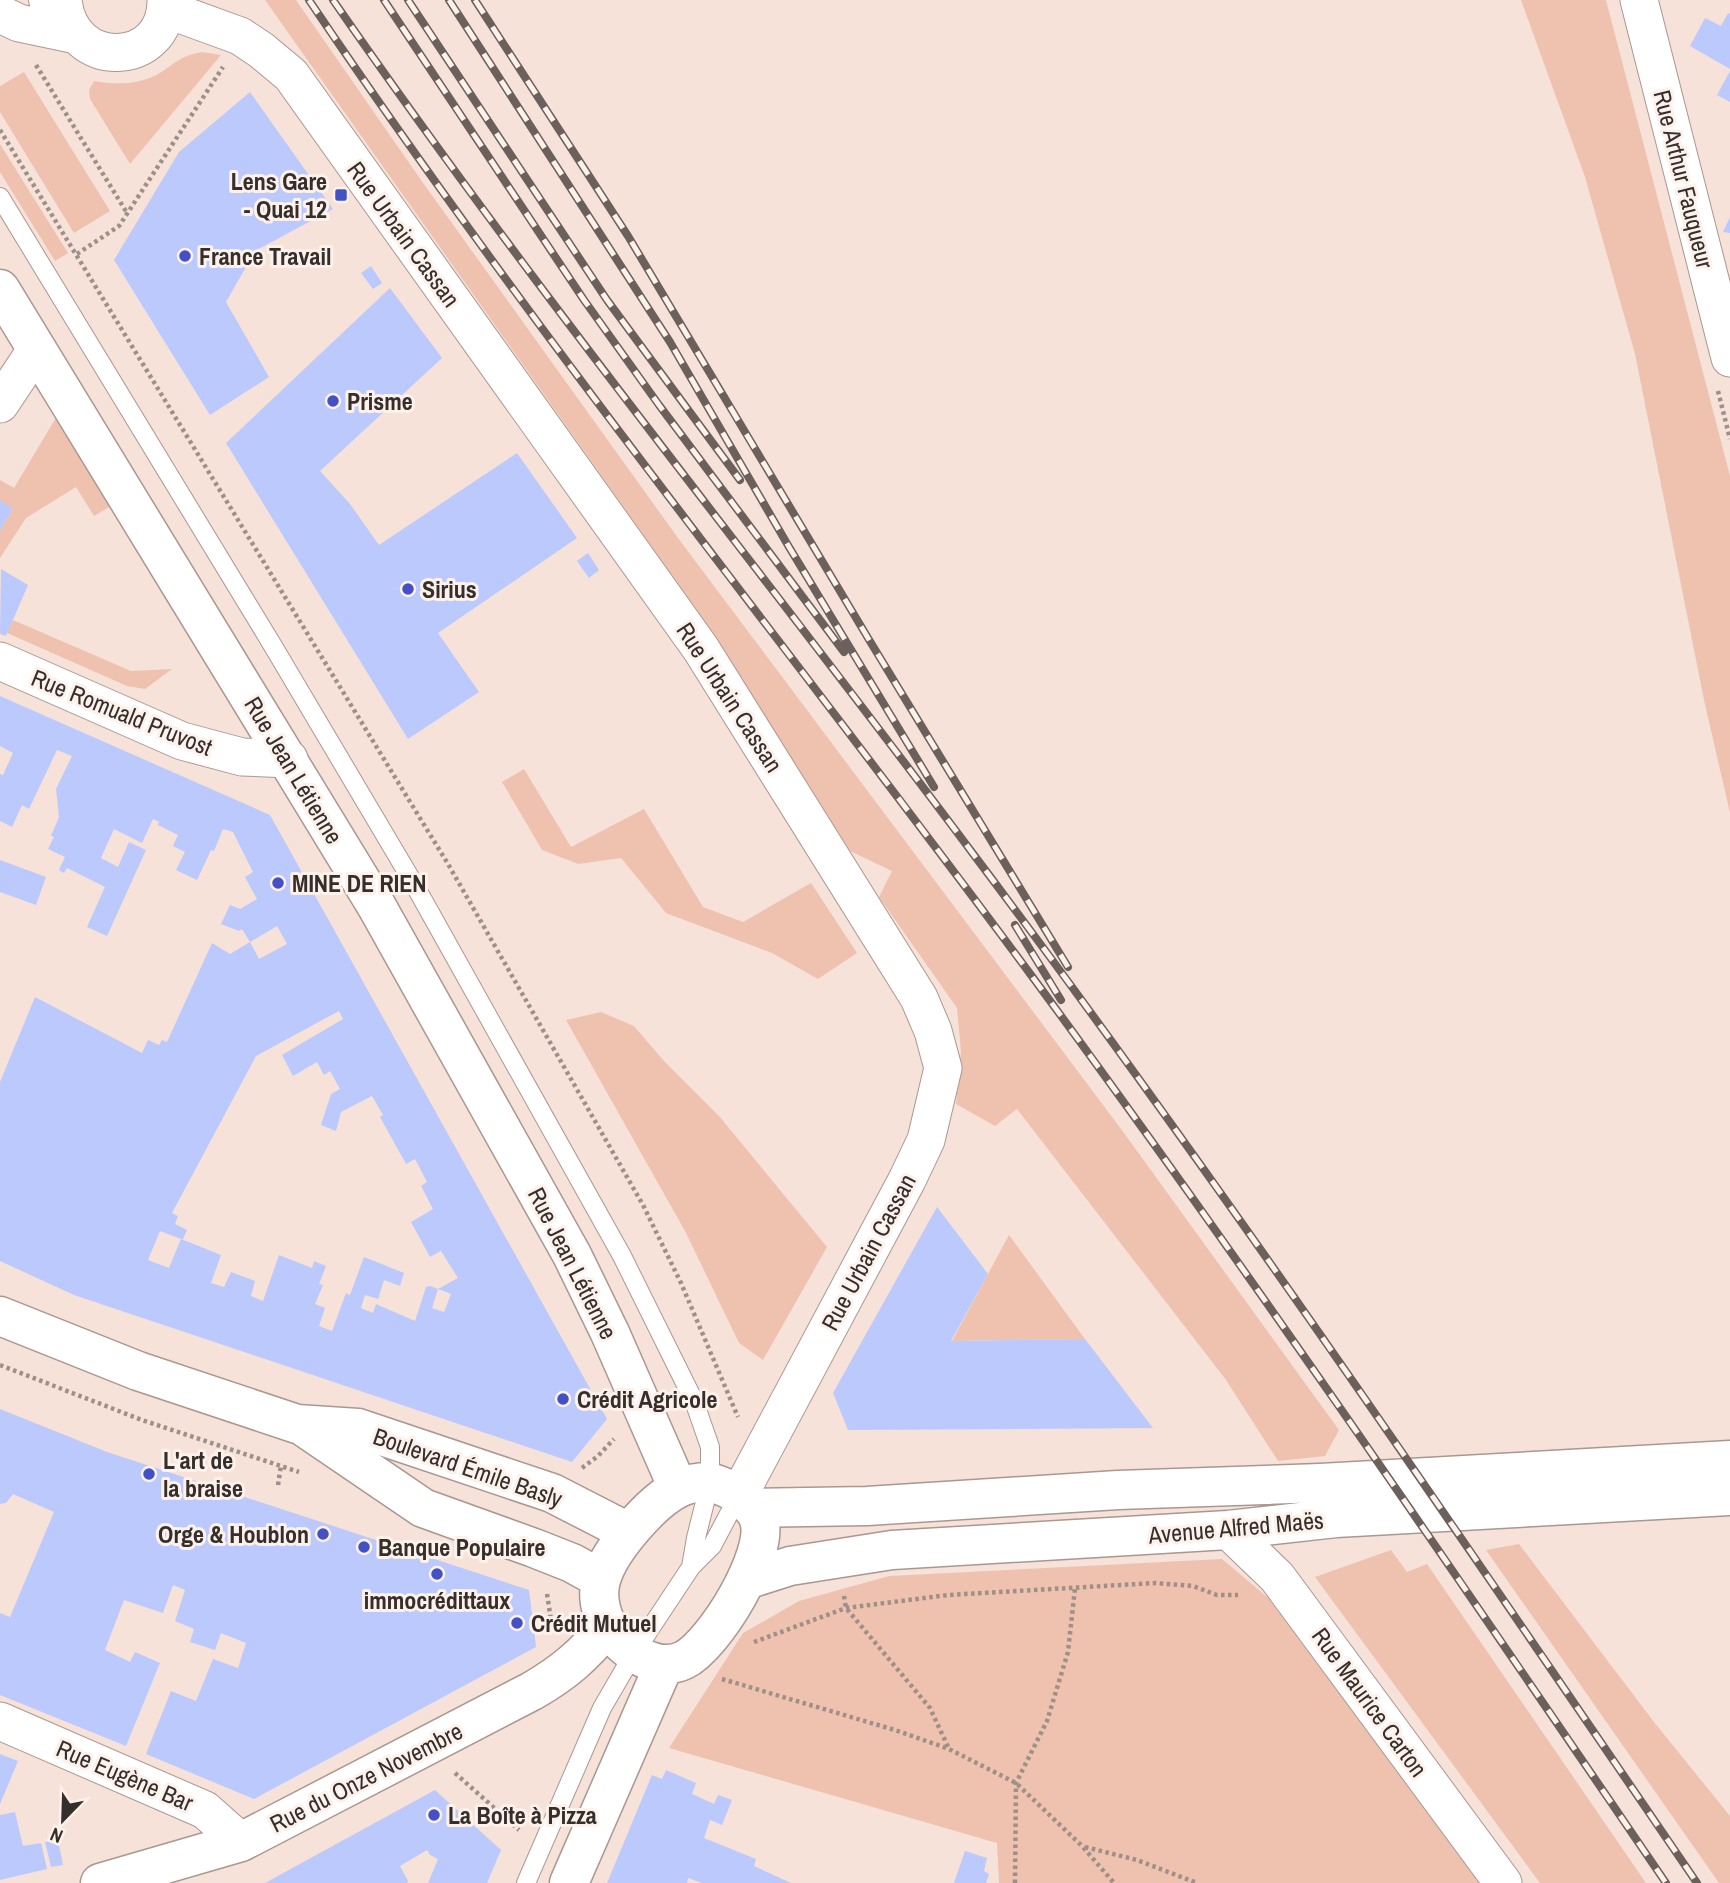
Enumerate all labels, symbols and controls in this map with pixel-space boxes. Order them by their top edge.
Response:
street label: Rue Arthur Fauqueur [1646,86,1722,272]
street label: Rue Urbain Cassan [340,155,468,313]
place label: Lens Gare - Quai 12 [231,165,327,225]
marker: Lens Gare - Quai 12 [333,187,349,203]
place label: France Travail [199,240,331,272]
marker: France Travail [177,248,193,264]
place label: Prisme [347,385,413,417]
marker: Prisme [325,393,341,409]
place label: Sirius [422,573,477,605]
marker: Sirius [400,581,416,597]
street label: Rue Urbain Cassan [670,616,790,778]
street label: Rue Romuald Pruvost [27,661,218,763]
street label: Rue Jean Létienne [237,690,351,850]
place label: MINE DE RIEN [292,867,427,899]
marker: MINE DE RIEN [270,875,286,891]
street label: Rue Urbain Cassan [813,1168,923,1336]
street label: Rue Jean Létienne [521,1182,625,1344]
place label: Crédit Agricole [577,1383,717,1415]
marker: Crédit Agricole [555,1391,571,1407]
street label: Boulevard Émile Basly [369,1420,567,1514]
place label: L'art de la braise [163,1444,243,1504]
marker: L'art de la braise [141,1466,157,1482]
street label: Avenue Alfred Maës [1146,1503,1325,1551]
place label: Orge & Houblon [158,1518,309,1550]
marker: Orge & Houblon [315,1526,331,1542]
place label: Banque Populaire [378,1531,545,1563]
marker: Banque Populaire [356,1539,372,1555]
marker: immocrédittaux [429,1566,445,1582]
place label: immocrédittaux [364,1584,510,1616]
place label: Crédit Mutuel [531,1607,657,1639]
marker: Crédit Mutuel [509,1615,525,1631]
street label: Rue Maurice Carton [1305,1621,1435,1783]
street label: Rue du Onze Novembre [264,1715,468,1839]
street label: Rue Eugène Bar [52,1732,199,1818]
north arrow [28,1785,98,1855]
place label: La Boîte à Pizza [448,1799,597,1831]
marker: La Boîte à Pizza [426,1807,442,1823]
text: N [46,1821,67,1850]

